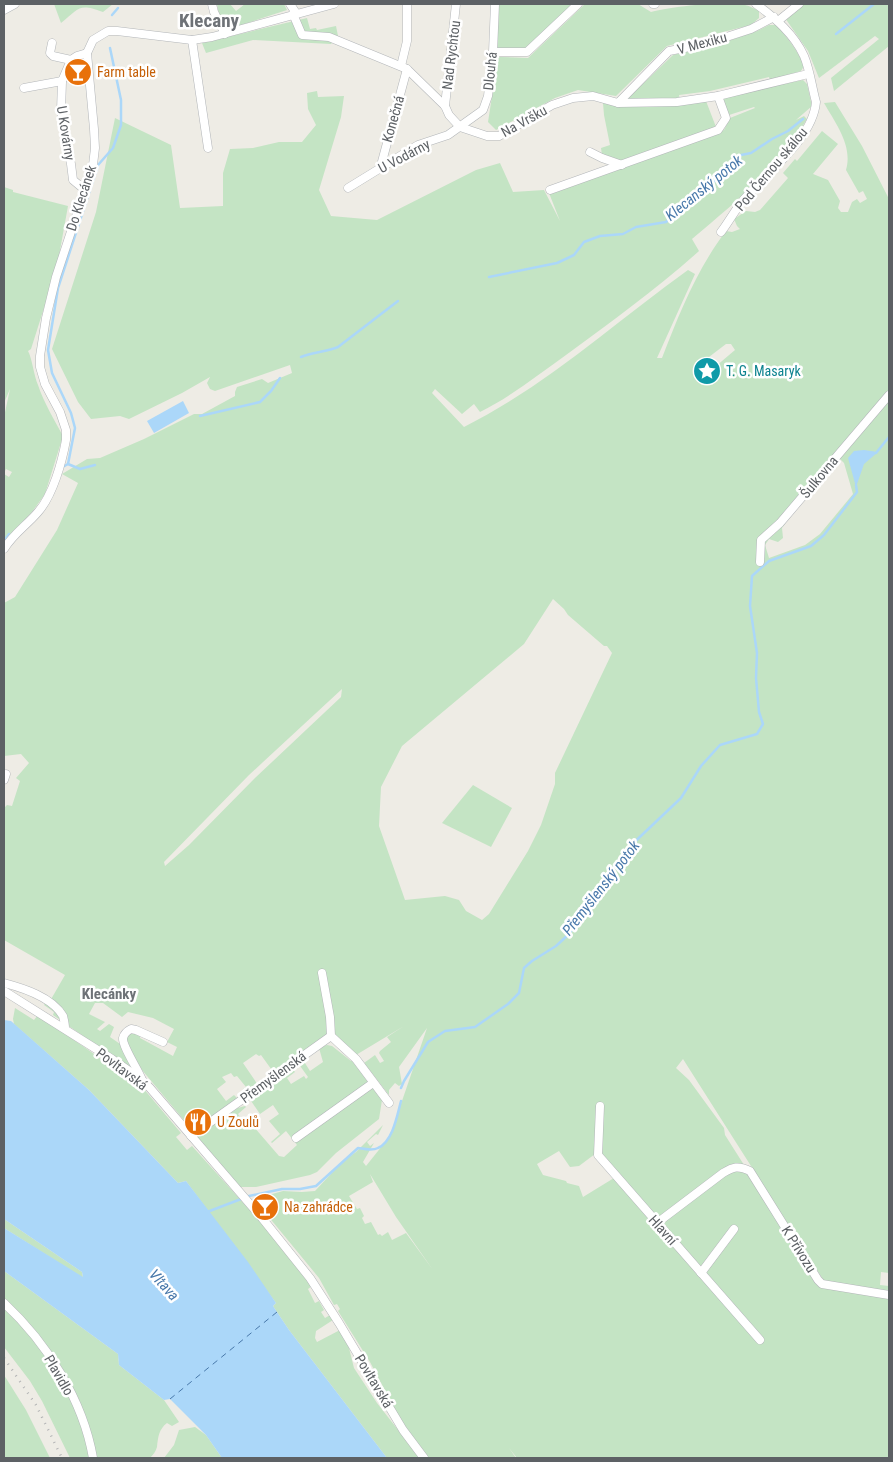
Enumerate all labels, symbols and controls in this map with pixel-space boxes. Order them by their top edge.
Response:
district label: Klecany [179,9,239,32]
street label: Nad Rychtou [439,19,463,91]
street label: V Mexiku [675,29,729,57]
street label: Dlouhá [480,51,500,91]
bar icon: Farm table [63,57,93,87]
place label: Farm table [97,64,156,80]
street label: Konečná [379,94,407,144]
street label: Na Vršku [498,102,550,140]
street label: U Kovárny [54,105,78,162]
street label: Pod Černou skálou [731,123,810,214]
street label: U Vodárny [375,136,433,176]
water label: Klecanský potok [662,151,747,225]
street label: Do Klecánek [63,162,99,233]
place icon: T. G. Masaryk [692,356,722,386]
place label: T. G. Masaryk [726,363,801,379]
street label: Šulkovna [796,452,841,501]
water label: Přemyšlenský potok [558,837,644,939]
district label: Klecánky [82,985,137,1003]
street label: Povltavská [93,1045,151,1093]
street label: Přemyšlenská [237,1048,309,1106]
restaurant icon: U Zoulů [183,1107,213,1137]
place label: U Zoulů [217,1114,259,1130]
bar icon: Na zahrádce [250,1192,280,1222]
place label: Na zahrádce [284,1199,353,1215]
street label: Hlavní [645,1212,681,1249]
street label: K Přívozu [778,1223,820,1275]
water label: Vltava [145,1266,183,1304]
street label: Povltavská [352,1351,396,1411]
street label: Plavidlo [41,1352,77,1398]

